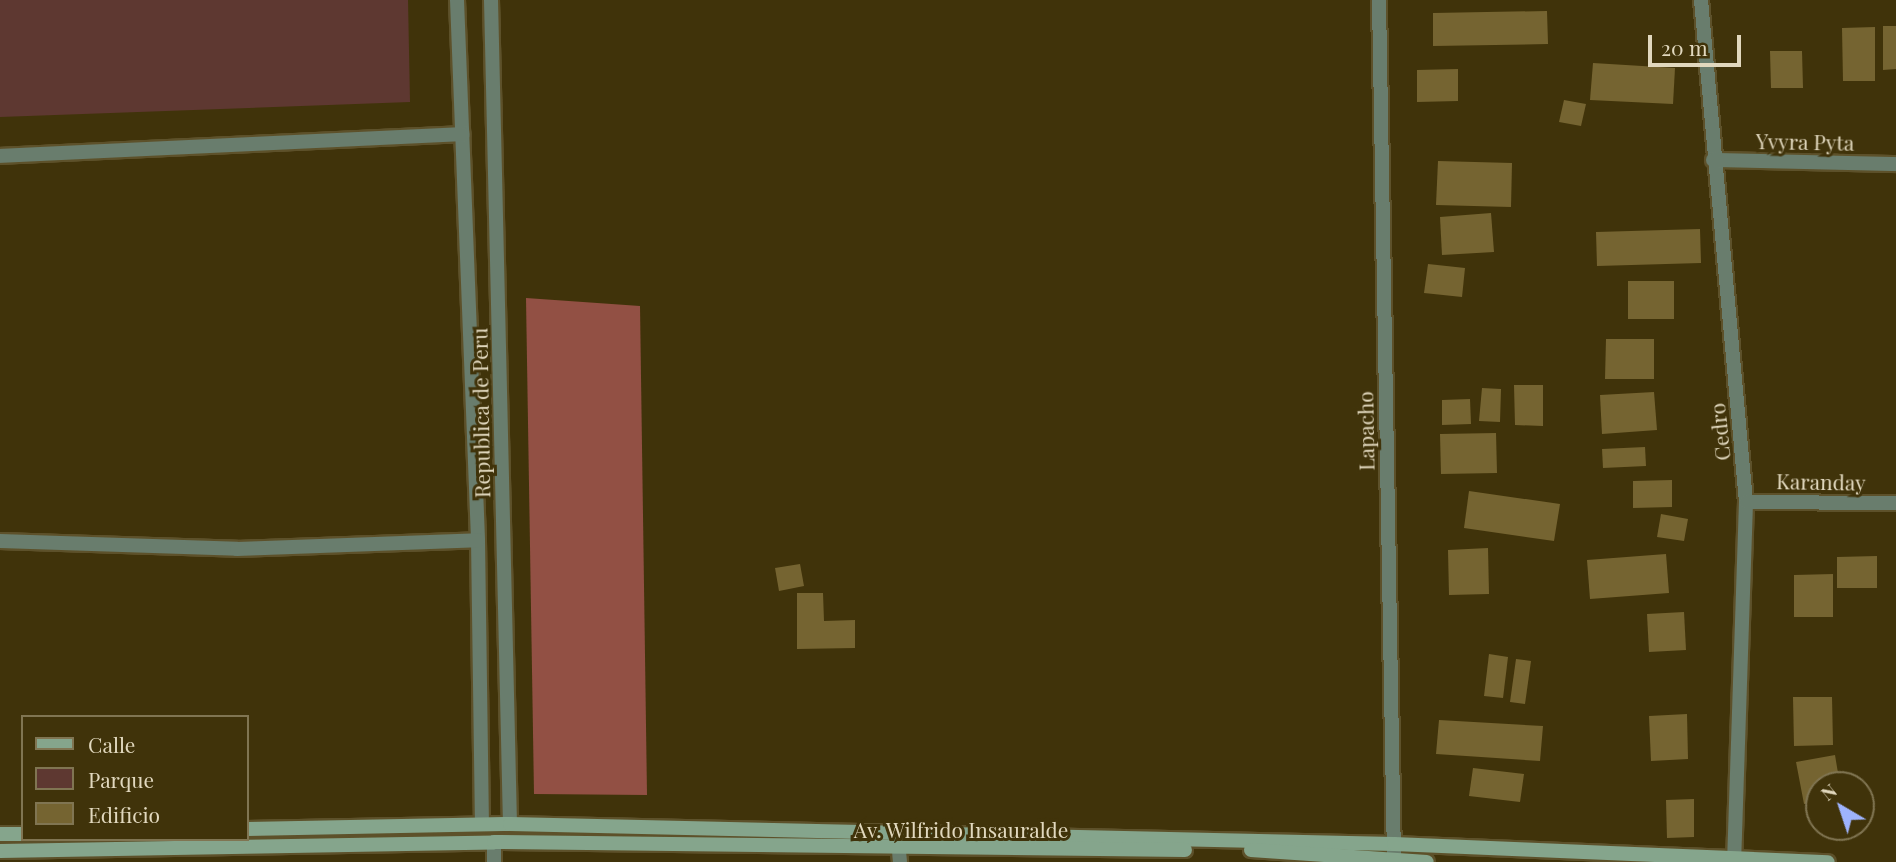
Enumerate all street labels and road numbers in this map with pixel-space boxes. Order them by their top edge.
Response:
street label: Yvyra Pyta [1755,128,1855,154]
street label: Republica de Peru [466,328,494,498]
street label: Lapacho [1352,391,1378,471]
street label: Cedro [1703,402,1735,462]
street label: Karanday [1776,468,1866,494]
street label: Av. Wilfrido Insauralde [853,816,1069,842]

